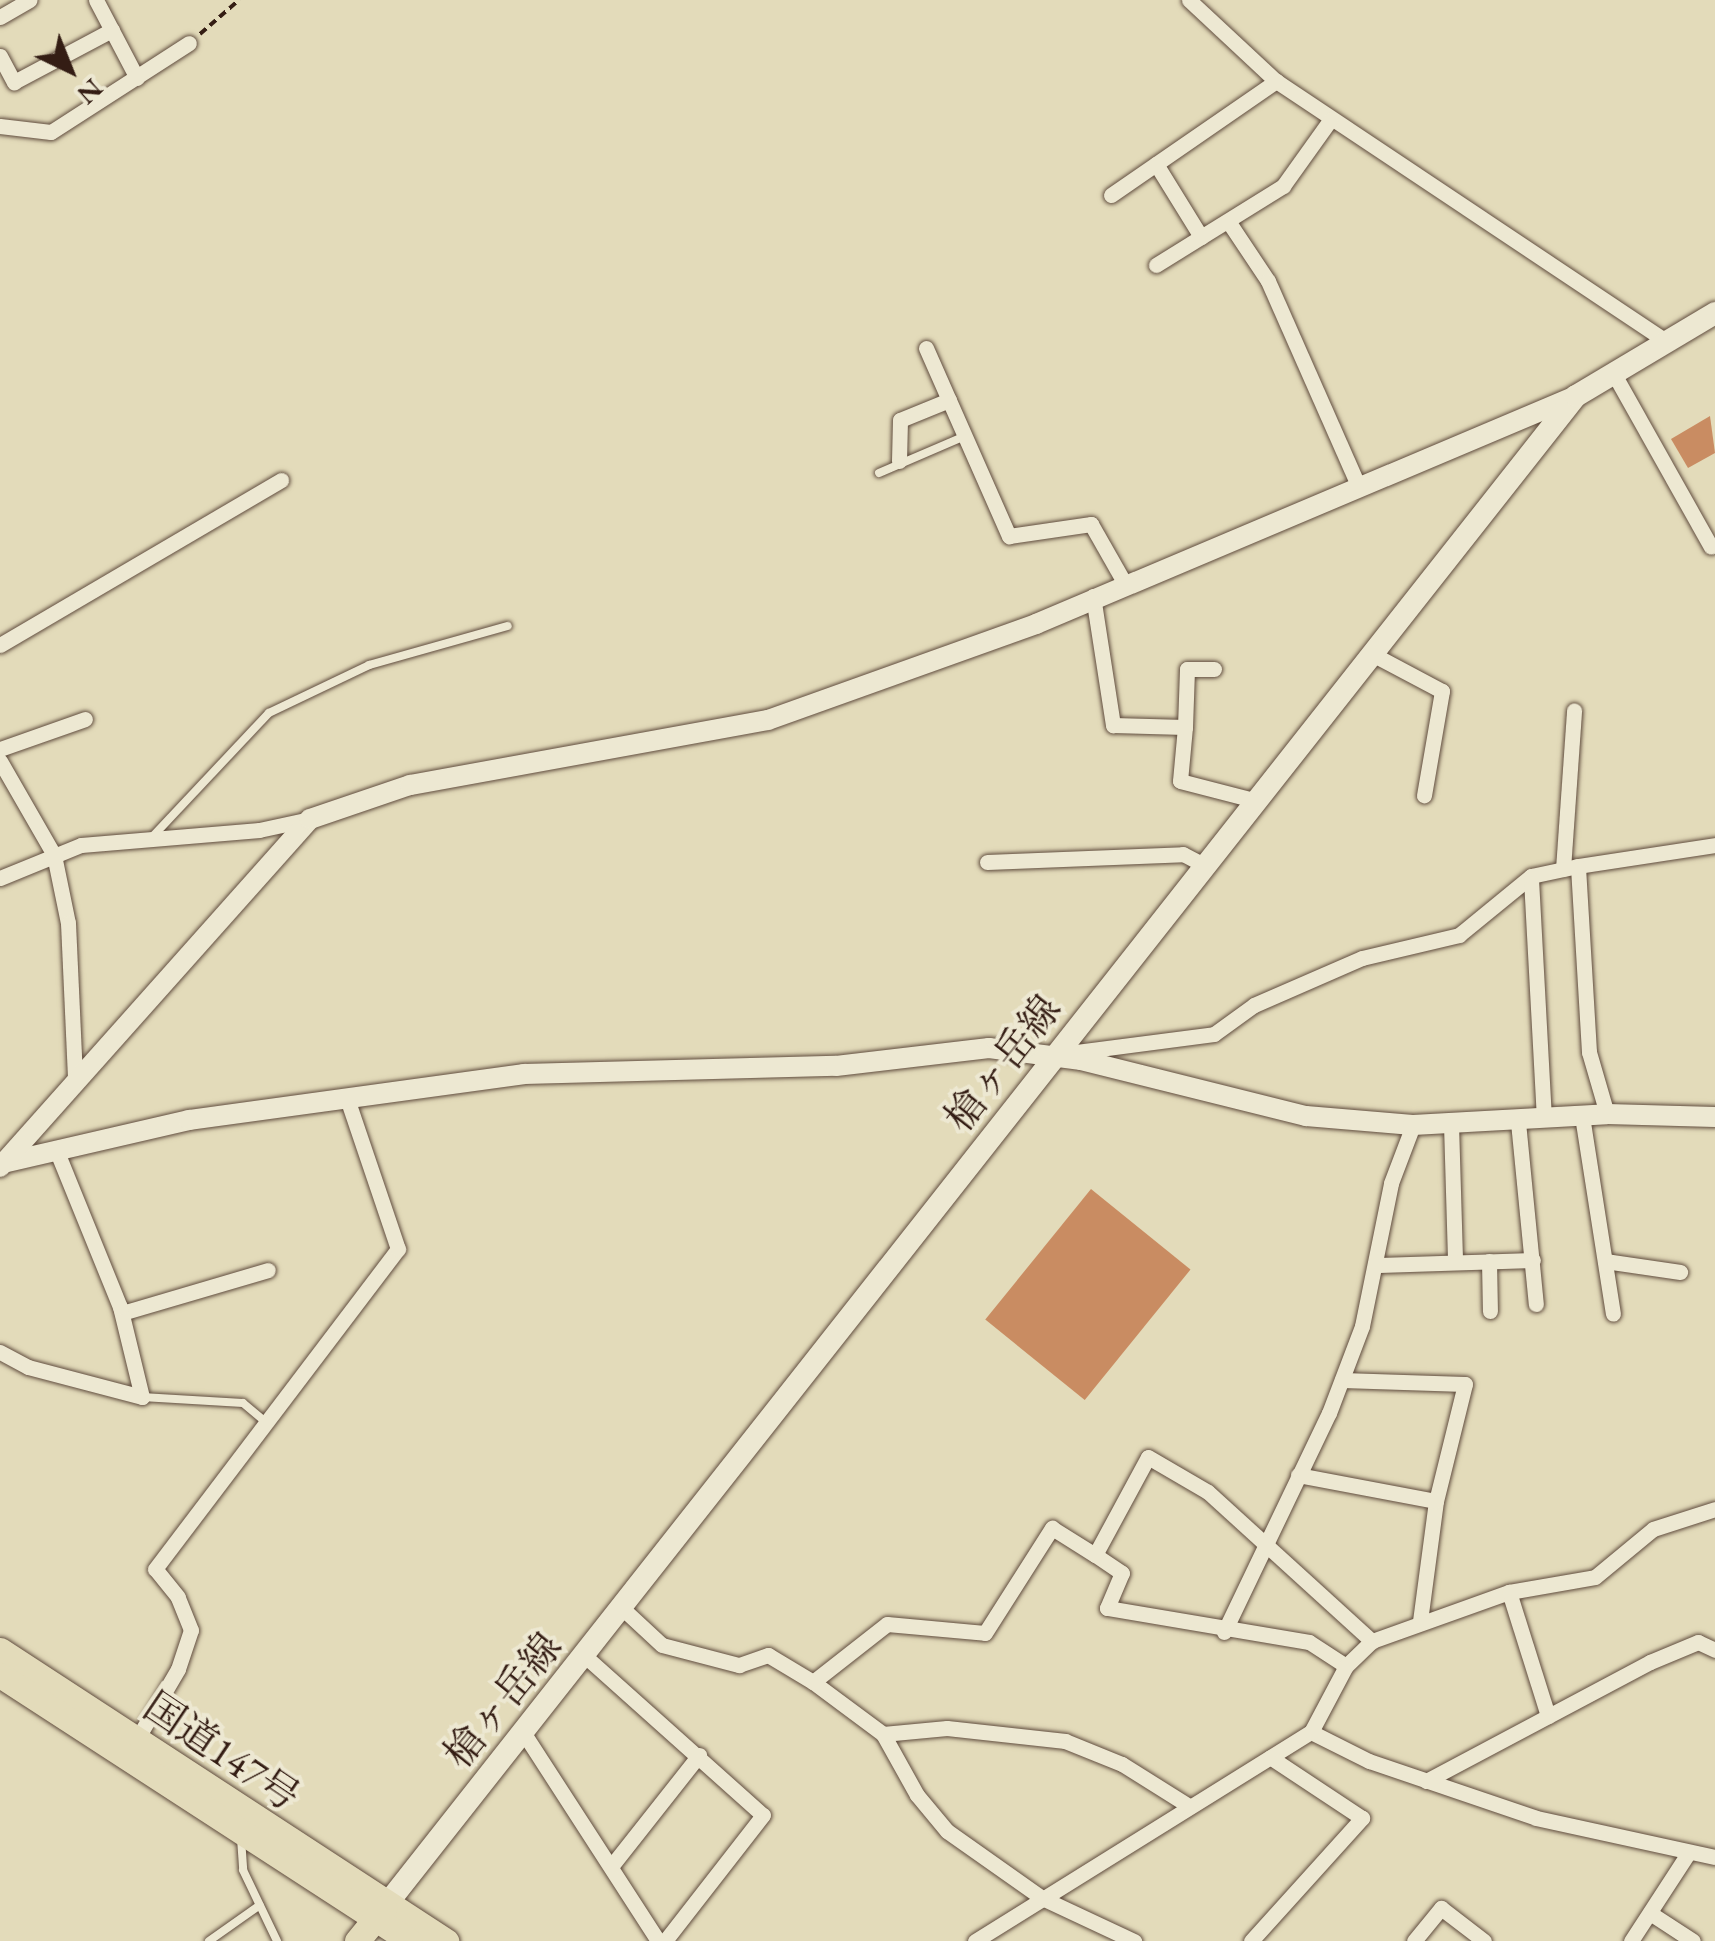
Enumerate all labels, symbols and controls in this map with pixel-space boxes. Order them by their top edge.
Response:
north arrow [20,20,120,120]
text: N [70,71,111,113]
street label: 槍ヶ岳線 [934,985,1070,1141]
street label: 槍ヶ岳線 [433,1623,571,1777]
street label: 国道147号 [135,1681,309,1821]

